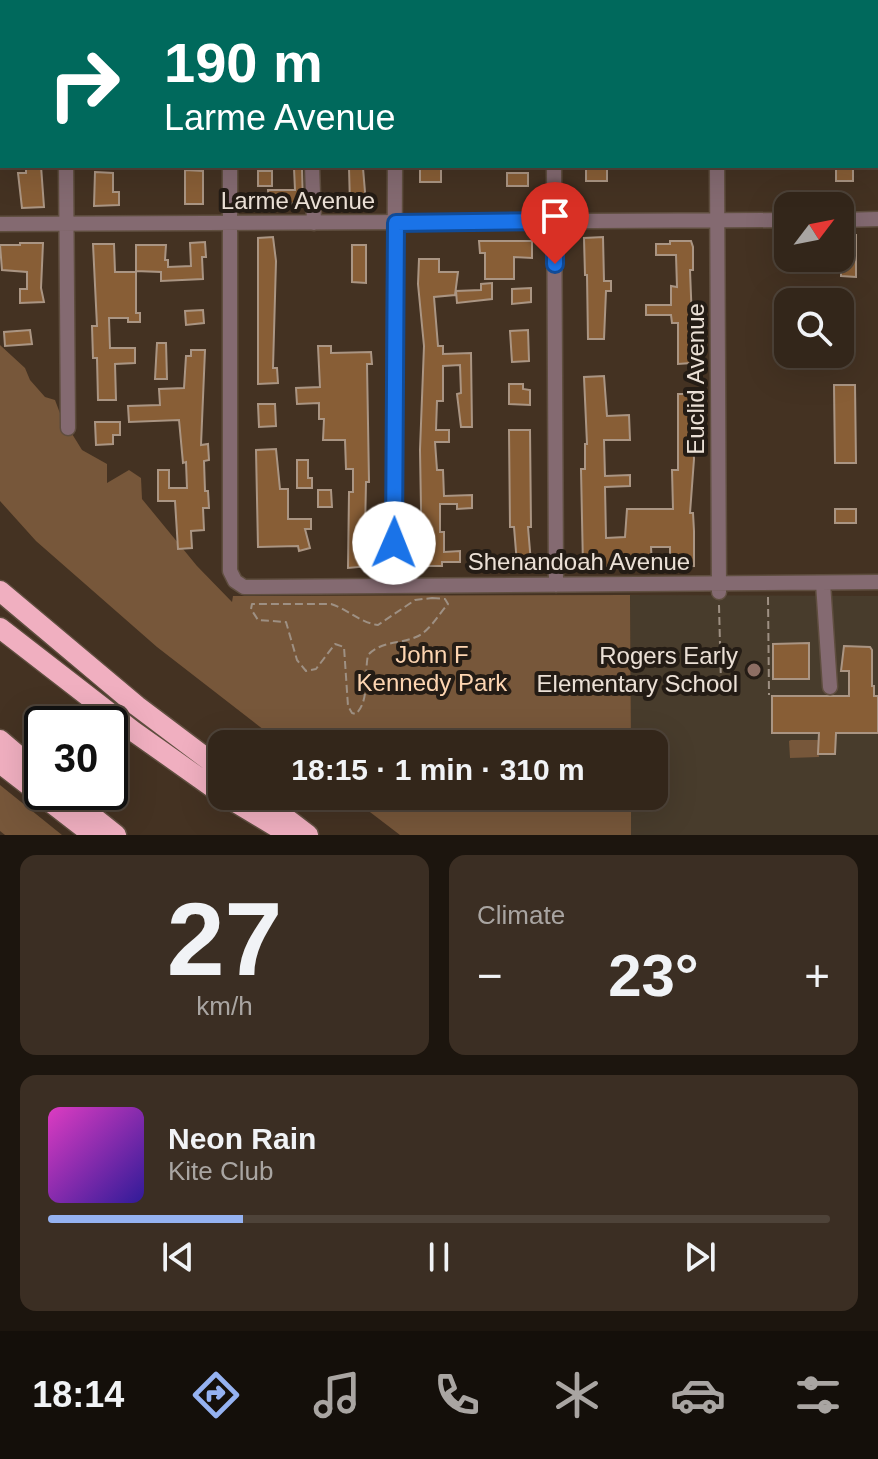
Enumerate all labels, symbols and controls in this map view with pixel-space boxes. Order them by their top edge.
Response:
text: 190 m [164,31,323,94]
icon: right [32,32,136,136]
text: Larme Avenue [164,97,396,138]
pin [521,182,589,264]
street label: Larme Avenue [221,187,375,214]
north arrow [774,192,854,272]
map controls [774,192,854,368]
icon: arrive [533,194,577,238]
button: search [774,288,854,368]
street label: Euclid Avenue [682,303,709,455]
position arrow [352,501,436,585]
street label: Shenandoah Avenue [468,548,690,575]
park label: John F Kennedy Park [357,641,508,696]
place label: Rogers Early Elementary School [537,642,738,697]
marker: Rogers Early Elementary School [745,661,763,679]
speed limit sign: 30 [24,706,128,810]
text: 18:15 · 1 min · 310 m [291,753,585,786]
text: 27 [167,881,282,997]
text: Climate [477,900,565,930]
text: 23° [608,942,699,1009]
text: − [477,951,503,1000]
text: + [804,951,830,1000]
text: km/h [196,991,253,1021]
text: Neon Rain [168,1122,316,1155]
text: Kite Club [168,1156,274,1186]
icon: previous [156,1235,200,1279]
icon: pause [417,1235,461,1279]
icon: next [678,1235,722,1279]
icon: directions [188,1367,244,1423]
icon: music [309,1367,365,1423]
icon: phone [429,1367,485,1423]
icon: climate [549,1367,605,1423]
icon: car [670,1367,726,1423]
icon: filters [790,1367,846,1423]
text: 18:14 [32,1374,124,1415]

